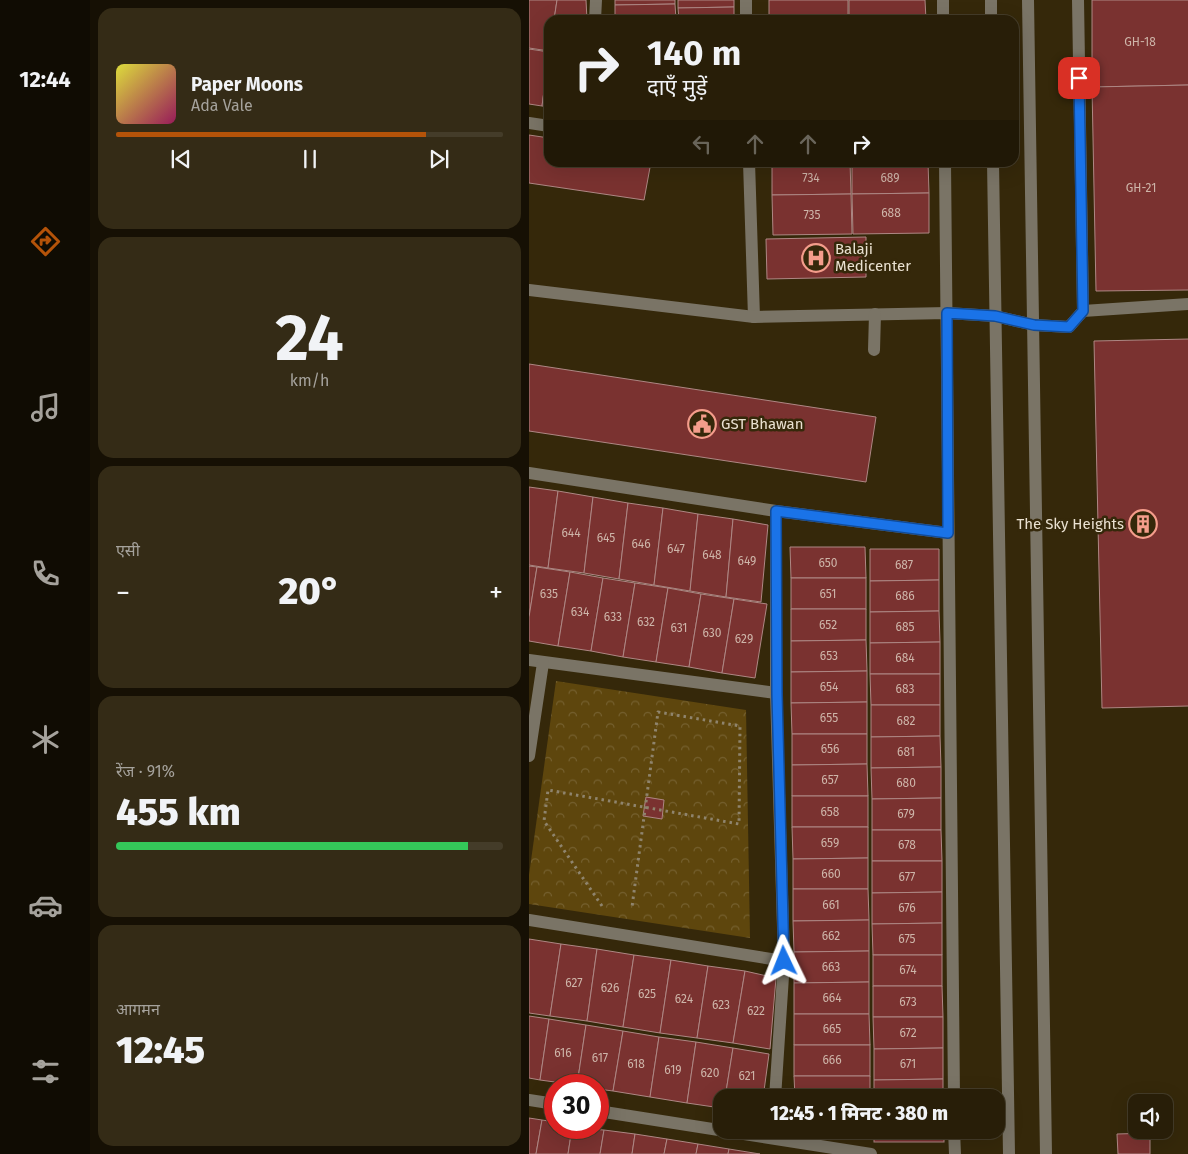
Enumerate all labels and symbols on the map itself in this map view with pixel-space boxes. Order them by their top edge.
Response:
house number: GH-18 [1124,35,1156,49]
pin [1058,57,1100,99]
house number: 734 [802,171,820,185]
house number: 689 [880,171,900,185]
house number: GH-21 [1126,181,1156,195]
house number: 688 [881,206,901,220]
house number: 735 [803,208,821,222]
place label: Balaji Medicenter [835,240,911,275]
hospital icon: Balaji Medicenter [801,243,831,273]
public building icon: GST Bhawan [687,409,717,439]
place label: GST Bhawan [721,415,804,433]
building icon: The Sky Heights [1128,509,1158,539]
place label: The Sky Heights [1016,515,1124,533]
house number: 644 [561,526,581,540]
house number: 645 [597,531,615,545]
house number: 646 [631,537,651,551]
house number: 647 [667,542,685,556]
house number: 648 [702,548,722,562]
house number: 649 [738,554,756,568]
house number: 650 [818,556,838,570]
house number: 687 [895,558,913,572]
house number: 635 [540,587,558,601]
house number: 651 [820,587,836,601]
house number: 686 [895,589,915,603]
house number: 634 [571,605,590,619]
house number: 633 [604,610,622,624]
house number: 632 [637,615,655,629]
house number: 652 [819,618,837,632]
house number: 685 [895,620,915,634]
house number: 631 [670,621,688,635]
house number: 630 [703,626,722,640]
house number: 629 [735,632,753,646]
house number: 653 [820,649,838,663]
house number: 684 [895,651,915,665]
house number: 654 [820,680,839,694]
house number: 683 [896,682,915,696]
house number: 655 [820,711,838,725]
house number: 682 [897,714,915,728]
house number: 656 [821,742,839,756]
house number: 681 [897,745,915,759]
house number: 657 [821,773,839,787]
house number: 680 [896,776,916,790]
house number: 658 [821,805,840,819]
house number: 679 [897,807,915,821]
house number: 659 [821,836,839,850]
house number: 678 [898,838,916,852]
house number: 660 [821,867,841,881]
house number: 677 [899,870,915,884]
house number: 661 [822,898,840,912]
house number: 676 [898,901,916,915]
house number: 662 [822,929,840,943]
house number: 675 [898,932,916,946]
position arrow [757,934,809,986]
house number: 663 [822,960,840,974]
house number: 674 [899,963,917,977]
house number: 627 [565,976,583,990]
house number: 626 [601,981,619,995]
house number: 625 [638,987,656,1001]
house number: 664 [822,991,842,1005]
house number: 624 [675,992,694,1006]
house number: 673 [899,995,917,1009]
house number: 623 [712,998,730,1012]
house number: 622 [747,1004,765,1018]
house number: 665 [823,1022,841,1036]
house number: 672 [899,1026,917,1040]
house number: 616 [554,1046,572,1060]
house number: 617 [592,1051,608,1065]
house number: 666 [822,1053,842,1067]
house number: 618 [627,1057,645,1071]
house number: 671 [900,1057,916,1071]
house number: 619 [664,1063,682,1077]
house number: 620 [701,1066,720,1080]
house number: 621 [738,1069,756,1083]
speed limit sign: 30 [544,1074,609,1139]

